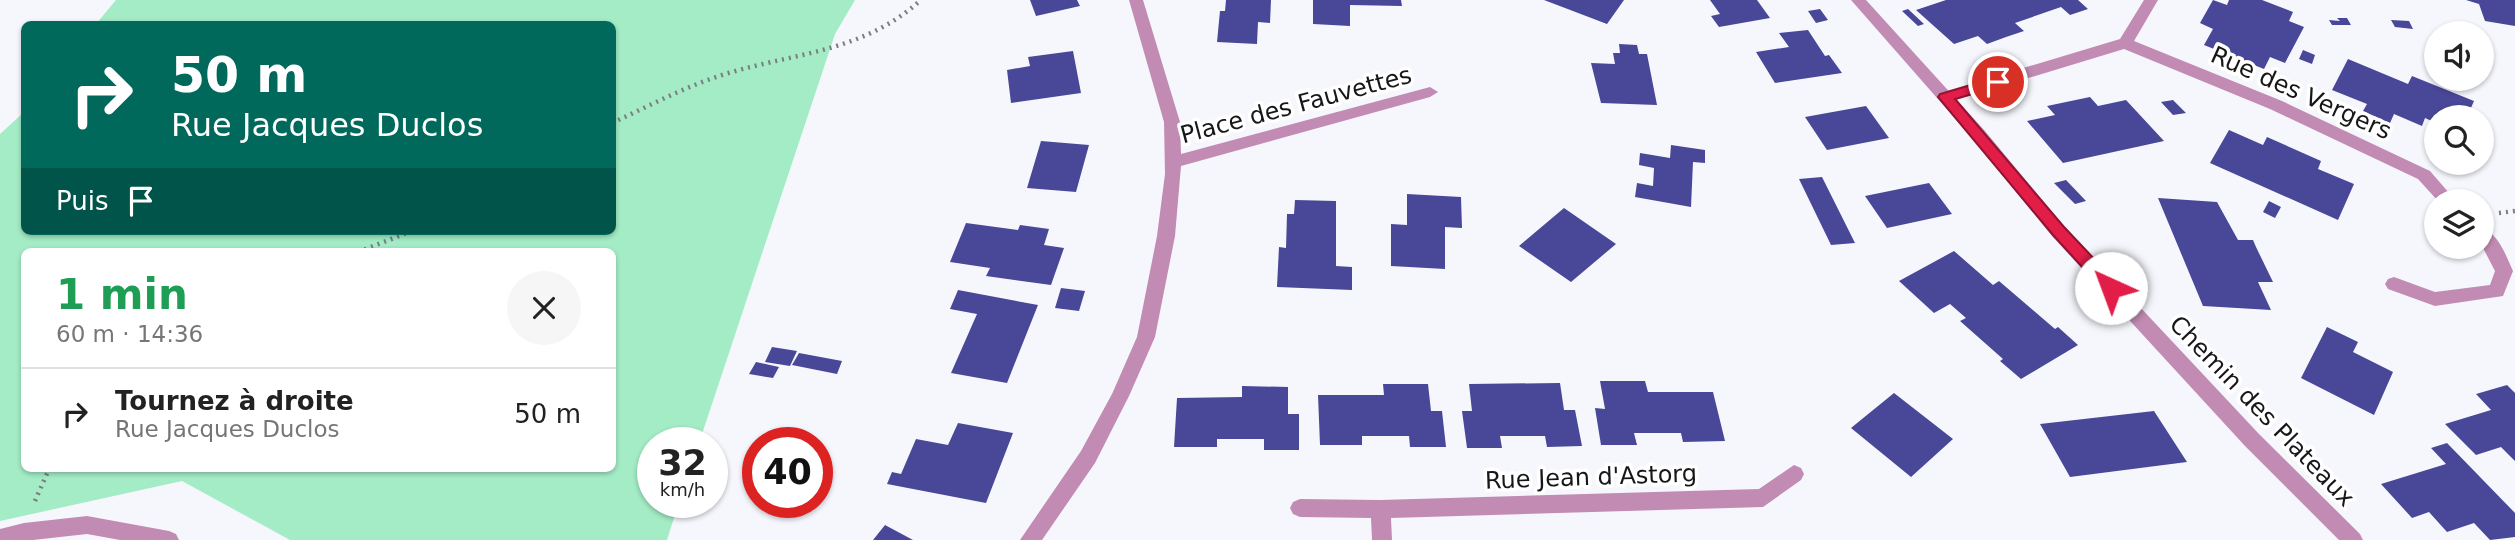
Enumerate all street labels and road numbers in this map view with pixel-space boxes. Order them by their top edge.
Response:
street label: Rue des Vergers [2206,41,2396,145]
street label: Place des Fauvettes [1177,61,1415,149]
street label: Chemin des Plateaux [2164,310,2360,512]
street label: Rue Jean d'Astorg [1485,459,1697,495]

